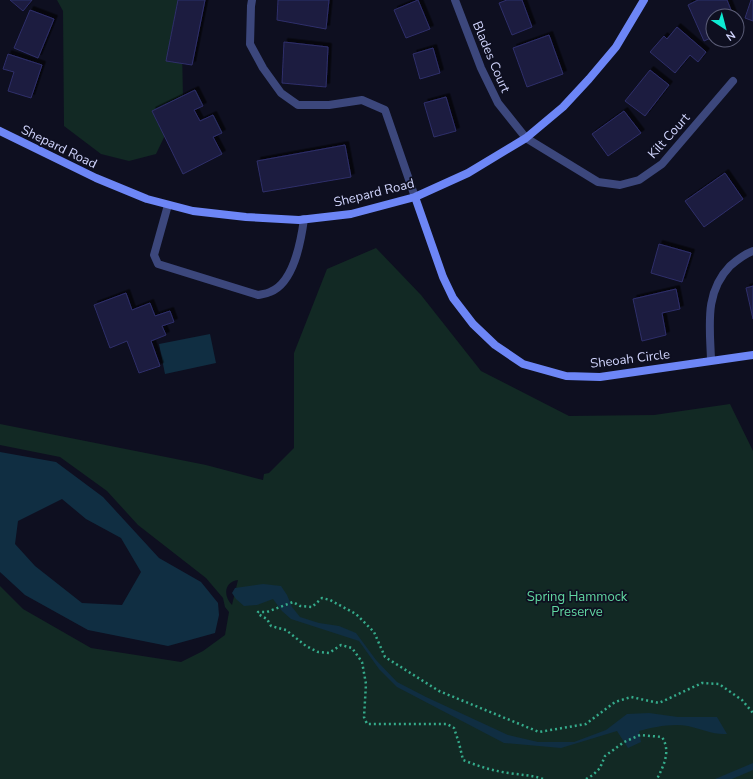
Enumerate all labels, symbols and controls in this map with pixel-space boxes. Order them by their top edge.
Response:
north arrow [705,8,745,48]
street label: Blades Court [468,19,514,96]
text: N [723,27,738,44]
street label: Kilt Court [644,109,694,163]
street label: Shepard Road [18,121,100,173]
street label: Shepard Road [332,174,416,212]
street label: Sheoah Circle [589,345,671,373]
park label: Spring Hammock Preserve [527,588,628,621]

